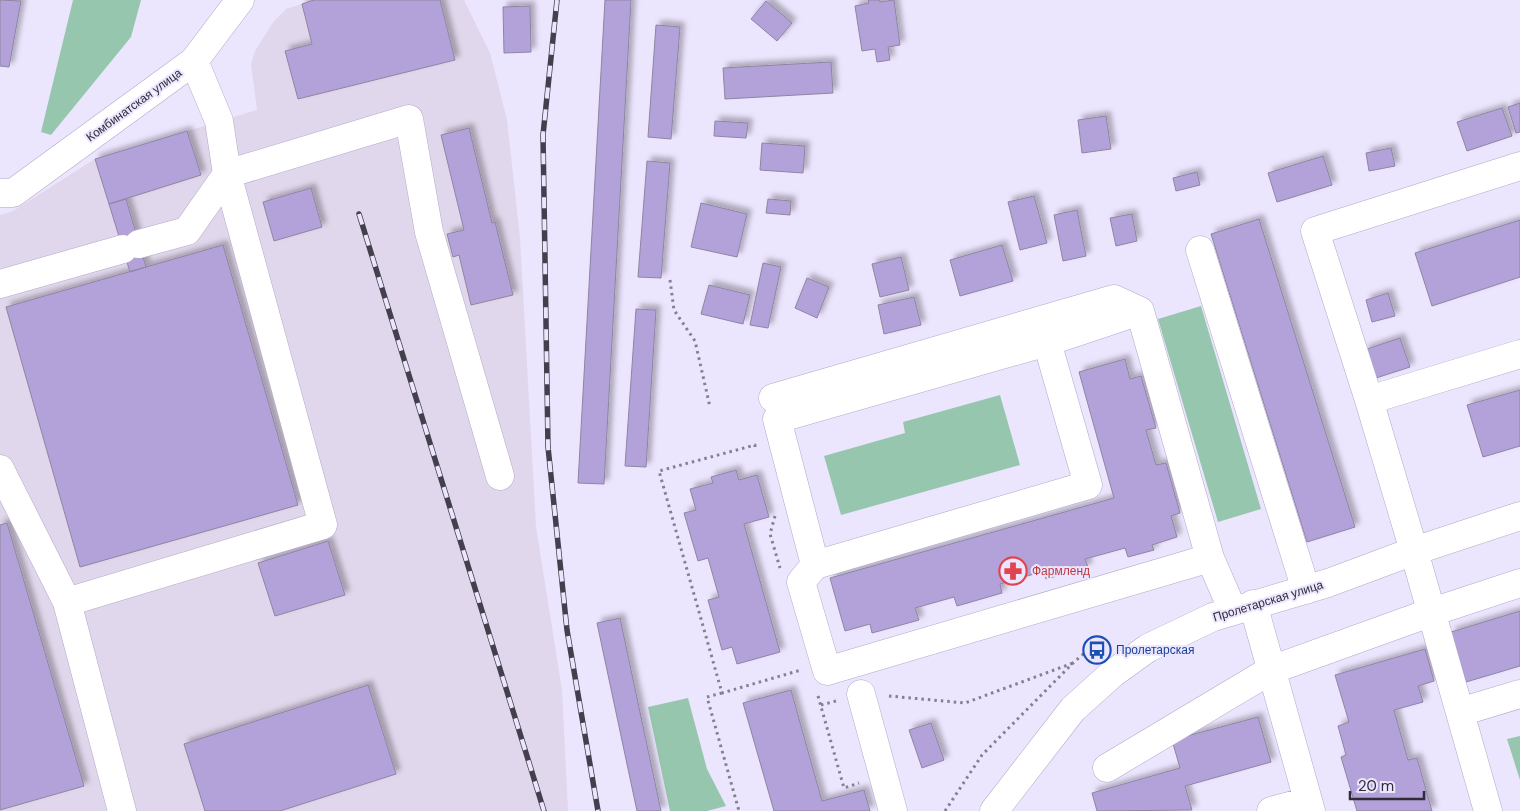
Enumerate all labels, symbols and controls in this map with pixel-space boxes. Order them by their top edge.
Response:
street label: Комбинатская улица [83,65,185,145]
pharmacy icon: Фармленд [998,556,1028,586]
place label: Фармленд [1032,563,1090,579]
street label: Пролетарская улица [1211,577,1325,625]
bus stop icon: Пролетарская [1082,635,1112,665]
place label: Пролетарская [1116,642,1194,658]
scale bar [1350,768,1424,800]
text: 20 m [1358,776,1394,796]

